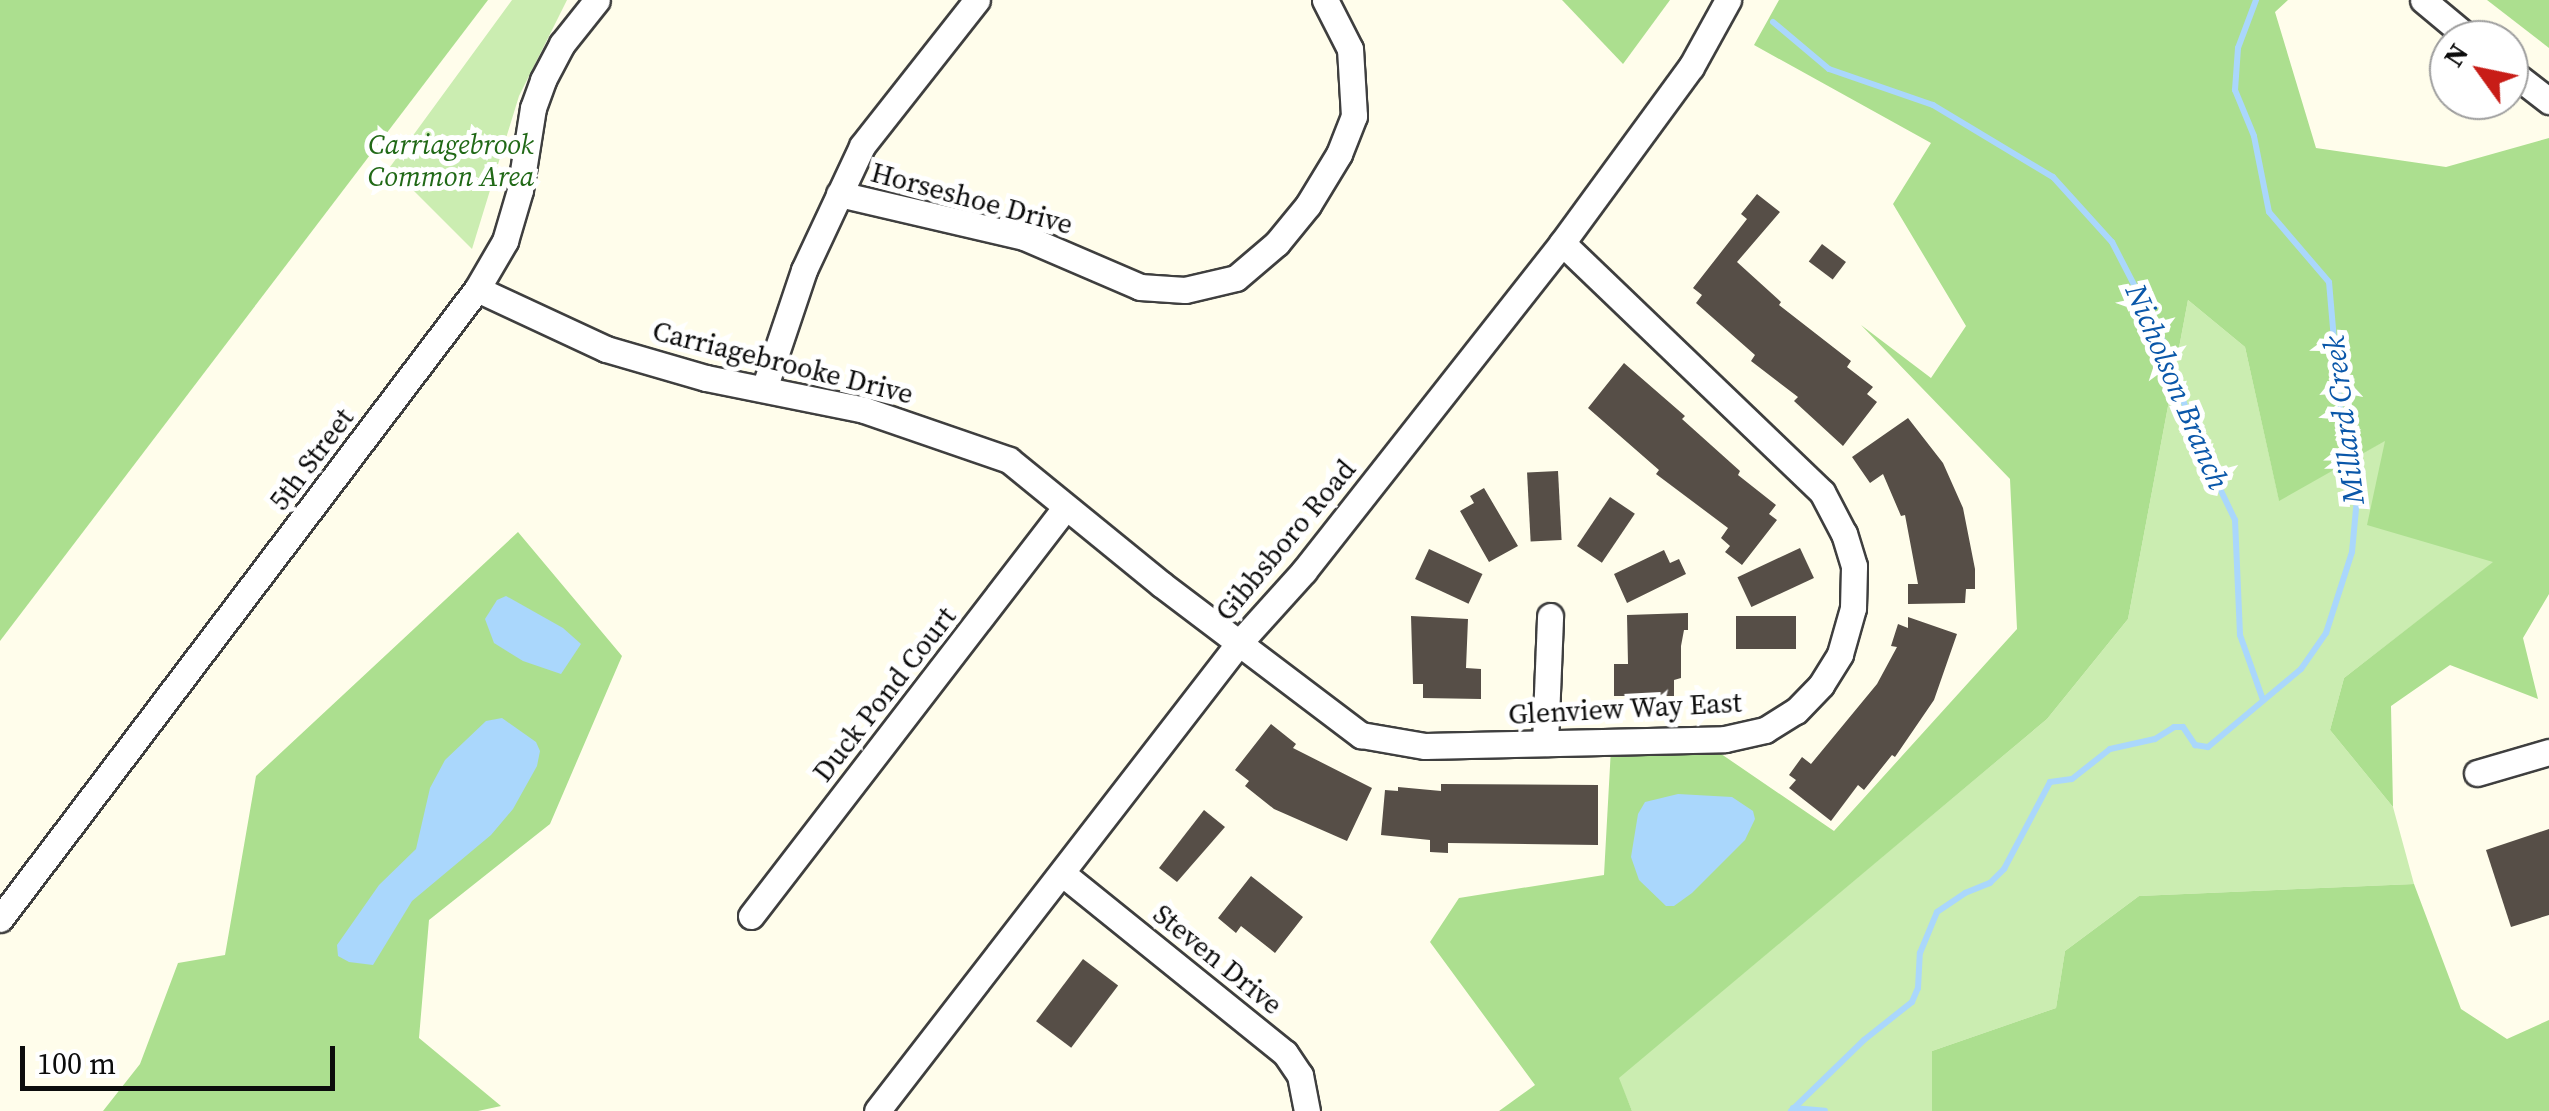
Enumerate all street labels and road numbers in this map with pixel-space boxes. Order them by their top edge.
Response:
street label: Horseshoe Drive [868,155,1076,241]
street label: Carriagebrooke Drive [649,313,917,411]
street label: 5th Street [262,401,360,517]
street label: Gibbsboro Road [1208,453,1362,627]
street label: Duck Pond Court [805,600,963,788]
street label: Glenview Way East [1507,685,1743,731]
street label: Steven Drive [1147,897,1289,1021]

